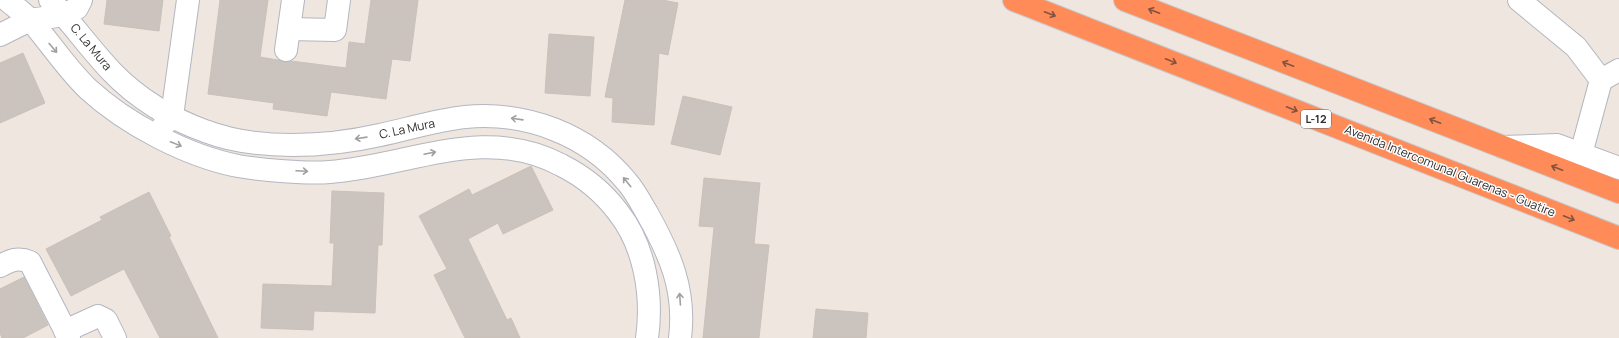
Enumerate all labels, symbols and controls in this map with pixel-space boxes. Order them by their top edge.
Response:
one-way arrow [1148,7,1160,15]
one-way arrow [1044,11,1056,19]
street label: C. La Mura [67,20,116,74]
one-way arrow [49,43,58,54]
one-way arrow [1165,58,1177,66]
one-way arrow [1283,59,1295,67]
one-way arrow [1286,106,1298,114]
road number: L-12 [1301,110,1331,128]
street label: C. La Mura [377,114,436,143]
one-way arrow [511,115,524,123]
one-way arrow [1430,116,1442,124]
street label: Avenida Intercomunal Guarenas - Guatire [1342,120,1558,221]
one-way arrow [355,134,368,142]
one-way arrow [170,141,182,149]
one-way arrow [423,149,436,157]
one-way arrow [1551,164,1563,171]
one-way arrow [295,168,308,175]
one-way arrow [623,177,631,188]
one-way arrow [1563,215,1575,223]
one-way arrow [676,293,683,306]

